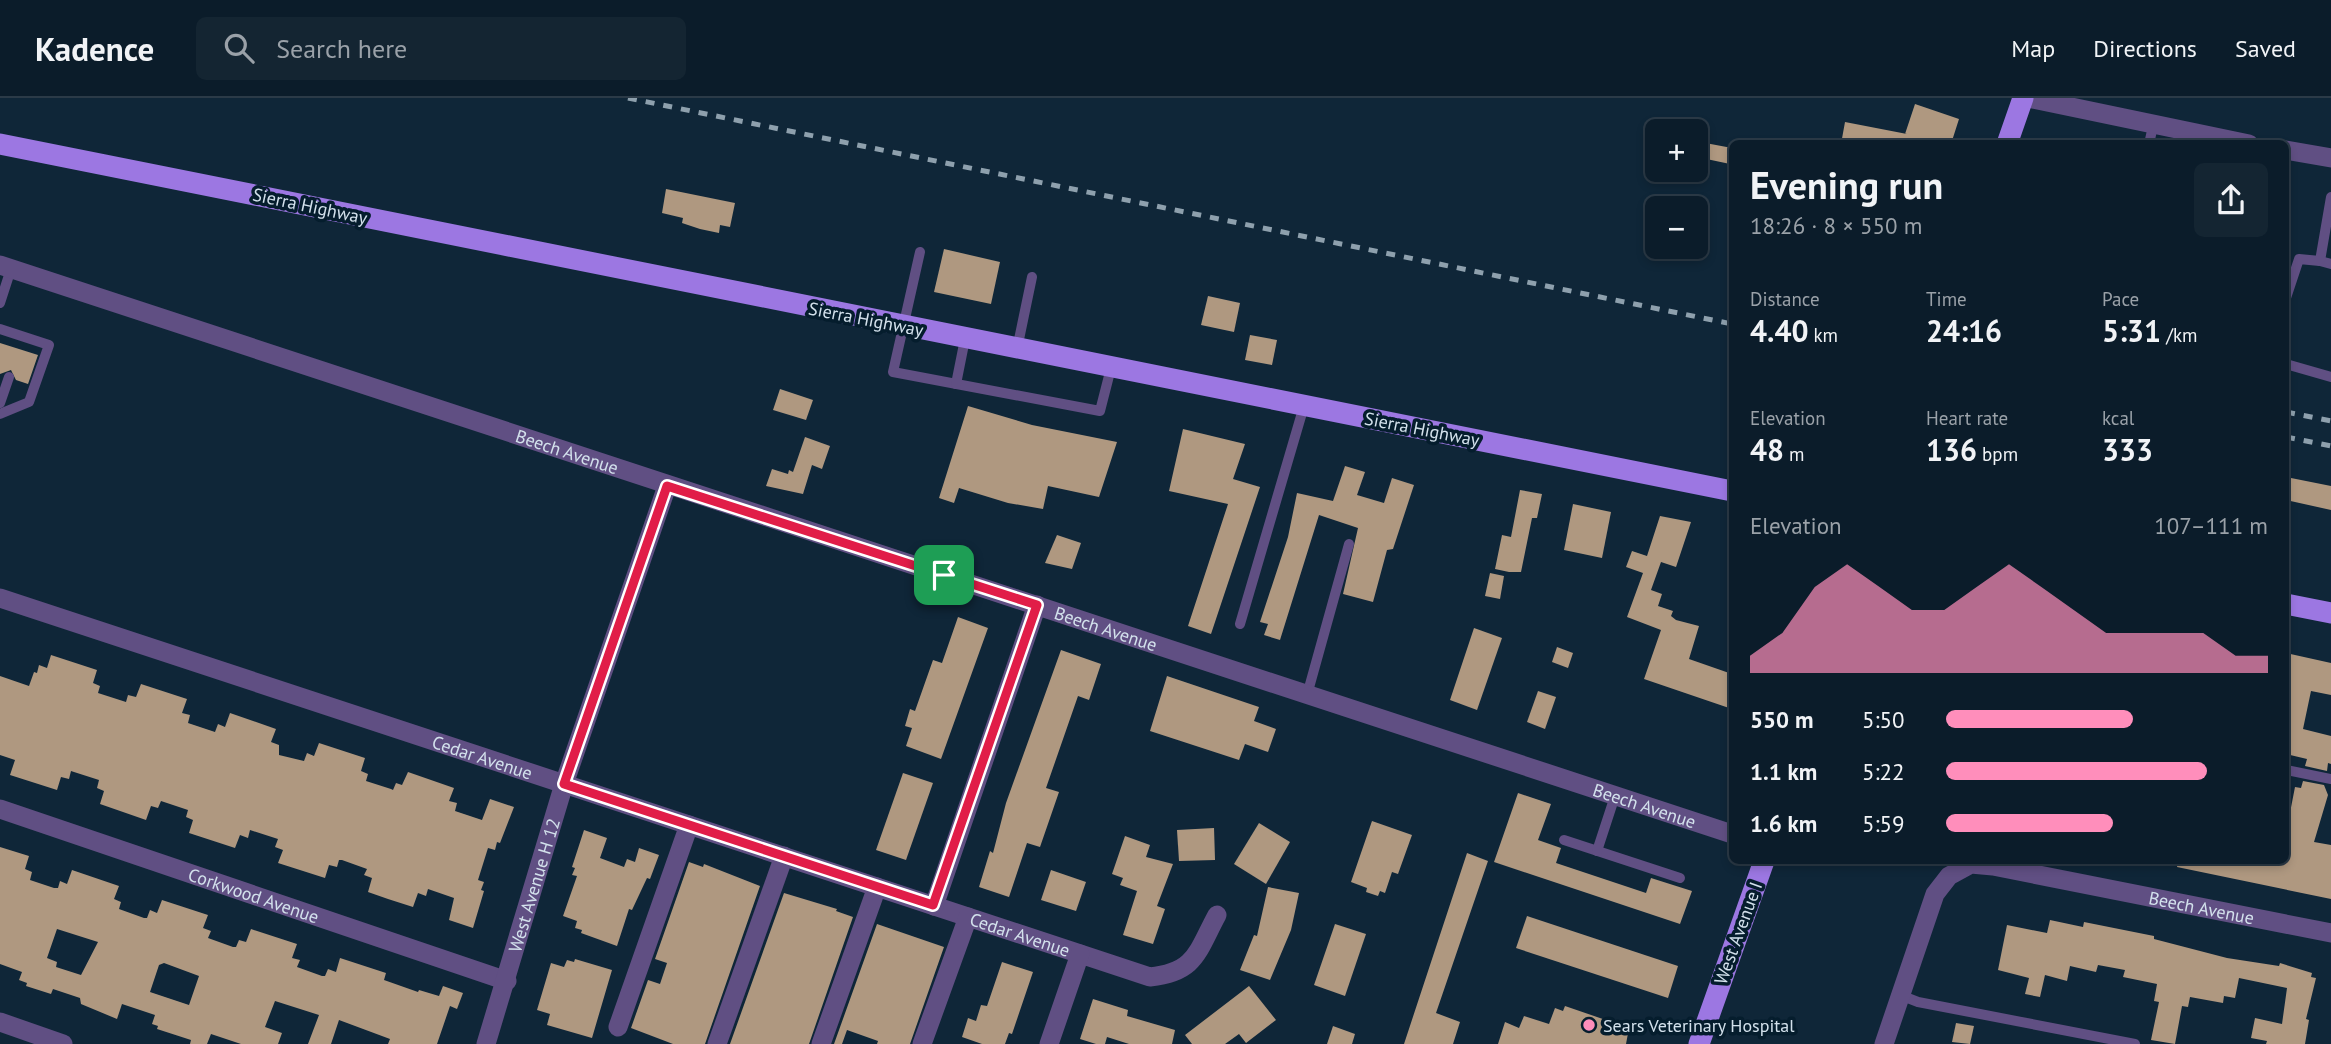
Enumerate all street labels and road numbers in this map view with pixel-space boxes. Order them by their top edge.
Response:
street label: Sierra Highway [251,183,370,229]
street label: Sierra Highway [807,297,926,342]
street label: Sierra Highway [1363,407,1482,452]
street label: Beech Avenue [513,424,622,479]
street label: Beech Avenue [1051,601,1160,656]
street label: Cedar Avenue [429,730,535,784]
street label: Beech Avenue [1590,778,1699,833]
street label: West Avenue H 12 [503,815,565,955]
street label: Corkwood Avenue [185,862,322,928]
street label: West Avenue I [1709,879,1767,987]
street label: Beech Avenue [2147,886,2256,929]
street label: Cedar Avenue [967,907,1073,961]

